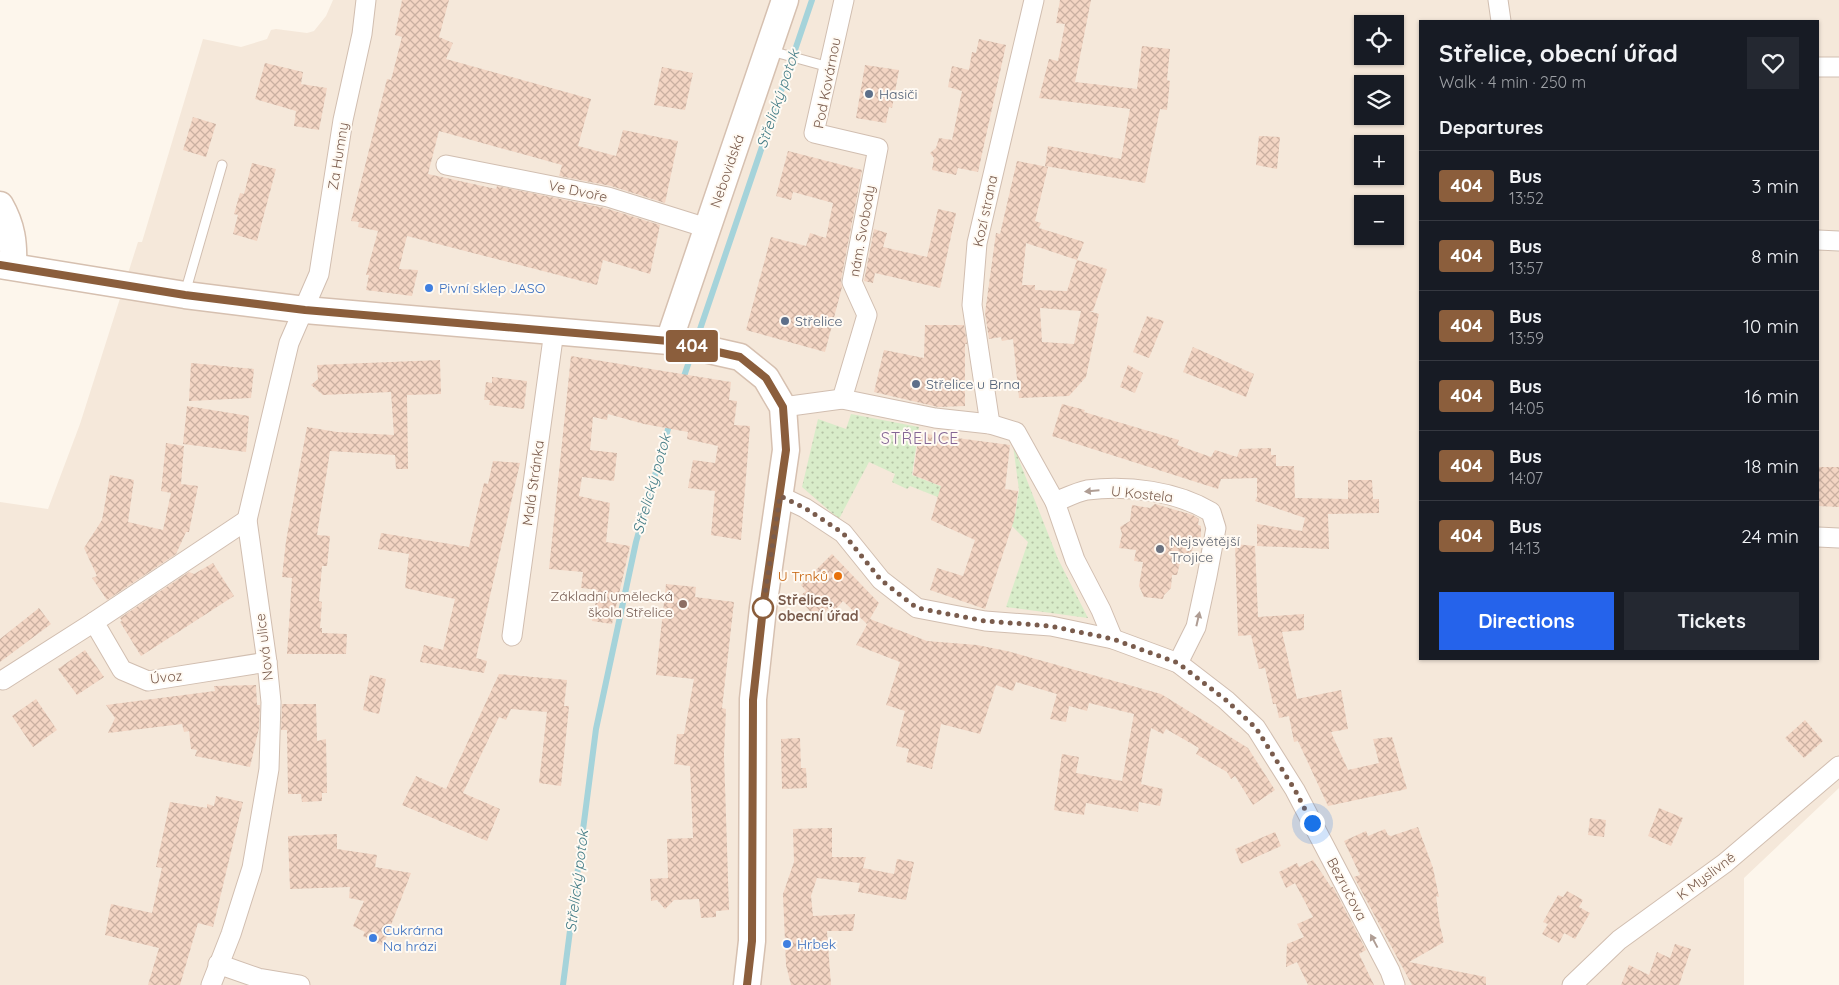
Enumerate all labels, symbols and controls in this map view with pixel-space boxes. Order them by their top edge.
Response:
map controls [1354,15,1404,245]
button: locate [1354,15,1404,65]
street label: Pod Kovárnou [809,36,845,130]
button: heart [1747,37,1799,89]
text: Střelice, obecní úřad [1439,38,1678,68]
water label: Střelický potok [752,45,804,151]
text: Walk · 4 min · 250 m [1439,72,1586,92]
button: layers [1354,75,1404,125]
place label: Hasiči [879,85,917,103]
marker: Hasiči [863,88,875,100]
text: Departures [1439,115,1543,139]
street label: Za Humny [324,121,352,191]
street label: Nebovidská [706,132,748,210]
button: + [1354,135,1404,185]
text: Bus [1509,164,1542,188]
street label: Kozí strana [969,174,1001,248]
text: 404 [1450,174,1483,197]
text: 3 min [1751,174,1799,198]
street label: Ve Dvoře [547,176,609,206]
street label: nám. Svobody [845,184,879,278]
text: 13:52 [1509,188,1544,208]
button: − [1354,195,1404,245]
text: Bus [1509,234,1542,258]
text: 404 [1450,244,1483,267]
text: 8 min [1751,244,1799,268]
text: 13:57 [1509,258,1543,278]
place label: Pivní sklep JASO [439,279,546,297]
marker: Pivní sklep JASO [423,282,435,294]
text: Bus [1509,304,1542,328]
place label: Střelice [795,312,842,330]
text: 404 [1450,314,1483,337]
text: 10 min [1743,314,1799,338]
marker: Střelice [779,315,791,327]
text: 13:59 [1509,328,1544,348]
line badge: 404 [663,330,721,362]
text: 404 [676,334,708,357]
text: Bus [1509,374,1542,398]
place label: Střelice u Brna [926,375,1020,393]
marker: Střelice u Brna [910,378,922,390]
text: 404 [1450,384,1483,407]
text: 16 min [1744,384,1799,408]
text: 14:05 [1509,398,1544,418]
district label: STŘELICE [881,428,959,448]
water label: Střelický potok [628,430,675,536]
street label: Malá Stránka [518,439,548,527]
text: Bus [1509,444,1542,468]
text: 404 [1450,454,1483,477]
text: 18 min [1744,454,1799,478]
text: 14:07 [1509,468,1543,488]
street label: U Kostela [1110,482,1174,506]
one-way arrow [1084,487,1100,495]
text: Bus [1509,514,1542,538]
text: 404 [1450,524,1483,547]
text: 24 min [1741,524,1799,548]
place label: Nejsvětější Trojice [1170,532,1240,566]
text: 14:13 [1509,538,1540,558]
marker: Nejsvětější Trojice [1154,543,1166,555]
place label: U Trnků [778,567,828,585]
marker: U Trnků [832,570,844,582]
place label: Základní umělecká škola Střelice [550,587,673,621]
place label: Střelice, obecní úřad [778,591,859,625]
button: Directions [1439,592,1614,650]
button: Tickets [1624,592,1799,650]
marker: Střelice, obecní úřad [752,597,774,619]
marker: Základní umělecká škola Střelice [677,598,689,610]
one-way arrow [1194,611,1202,626]
street label: Nová ulice [251,612,277,682]
street label: Úvoz [149,666,183,688]
your location [1300,811,1325,836]
water label: Střelický potok [561,827,592,933]
street label: K Myslivně [1673,848,1739,904]
street label: Bezručova [1323,854,1371,924]
place label: Cukrárna Na hrázi [383,921,443,955]
marker: Cukrárna Na hrázi [367,932,379,944]
one-way arrow [1370,934,1379,948]
place label: Hrbek [797,935,836,953]
marker: Hrbek [781,938,793,950]

